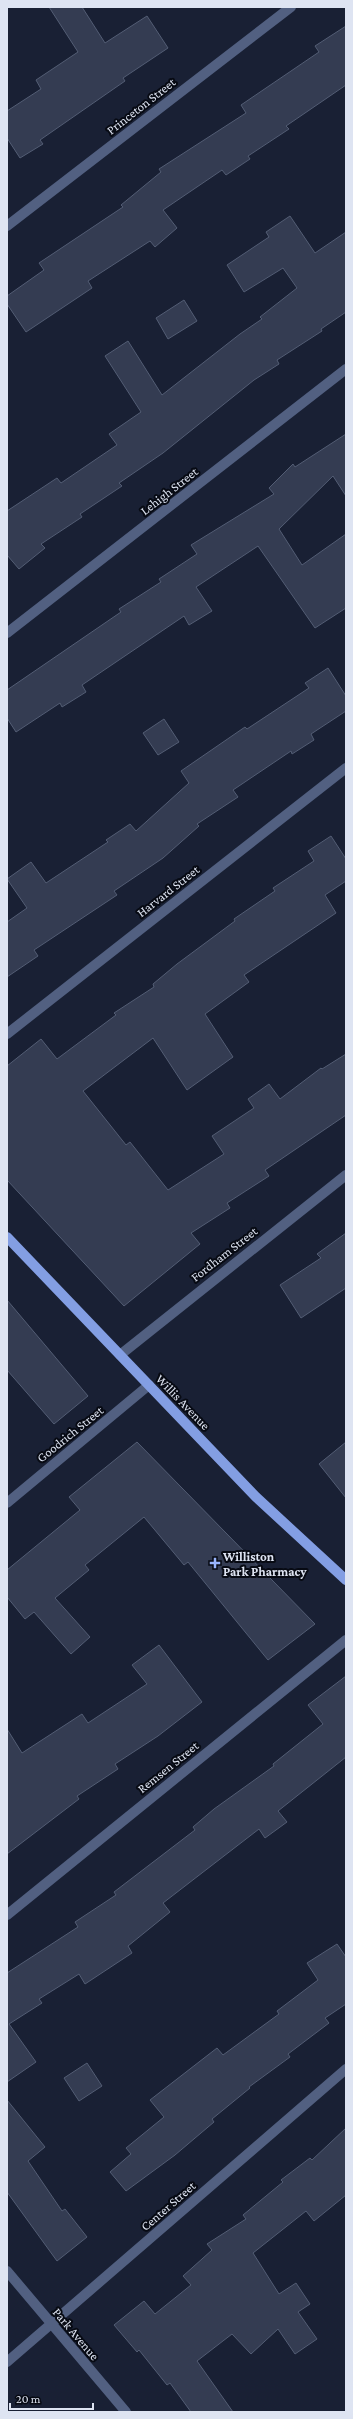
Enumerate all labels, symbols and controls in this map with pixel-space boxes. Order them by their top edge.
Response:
street label: Princeton Street [104,74,179,137]
street label: Lehigh Street [137,464,201,518]
street label: Harvard Street [134,862,203,920]
street label: Fordham Street [188,1223,261,1285]
street label: Willis Avenue [153,1371,213,1433]
street label: Goodrich Street [34,1402,107,1465]
place label: Williston Park Pharmacy [222,1549,307,1579]
marker: Williston Park Pharmacy [210,1558,220,1568]
street label: Remsen Street [135,1737,202,1796]
street label: Center Street [138,2178,199,2234]
street label: Park Avenue [50,2305,102,2363]
scale bar [10,2385,93,2411]
text: 20 m [16,2392,41,2406]

